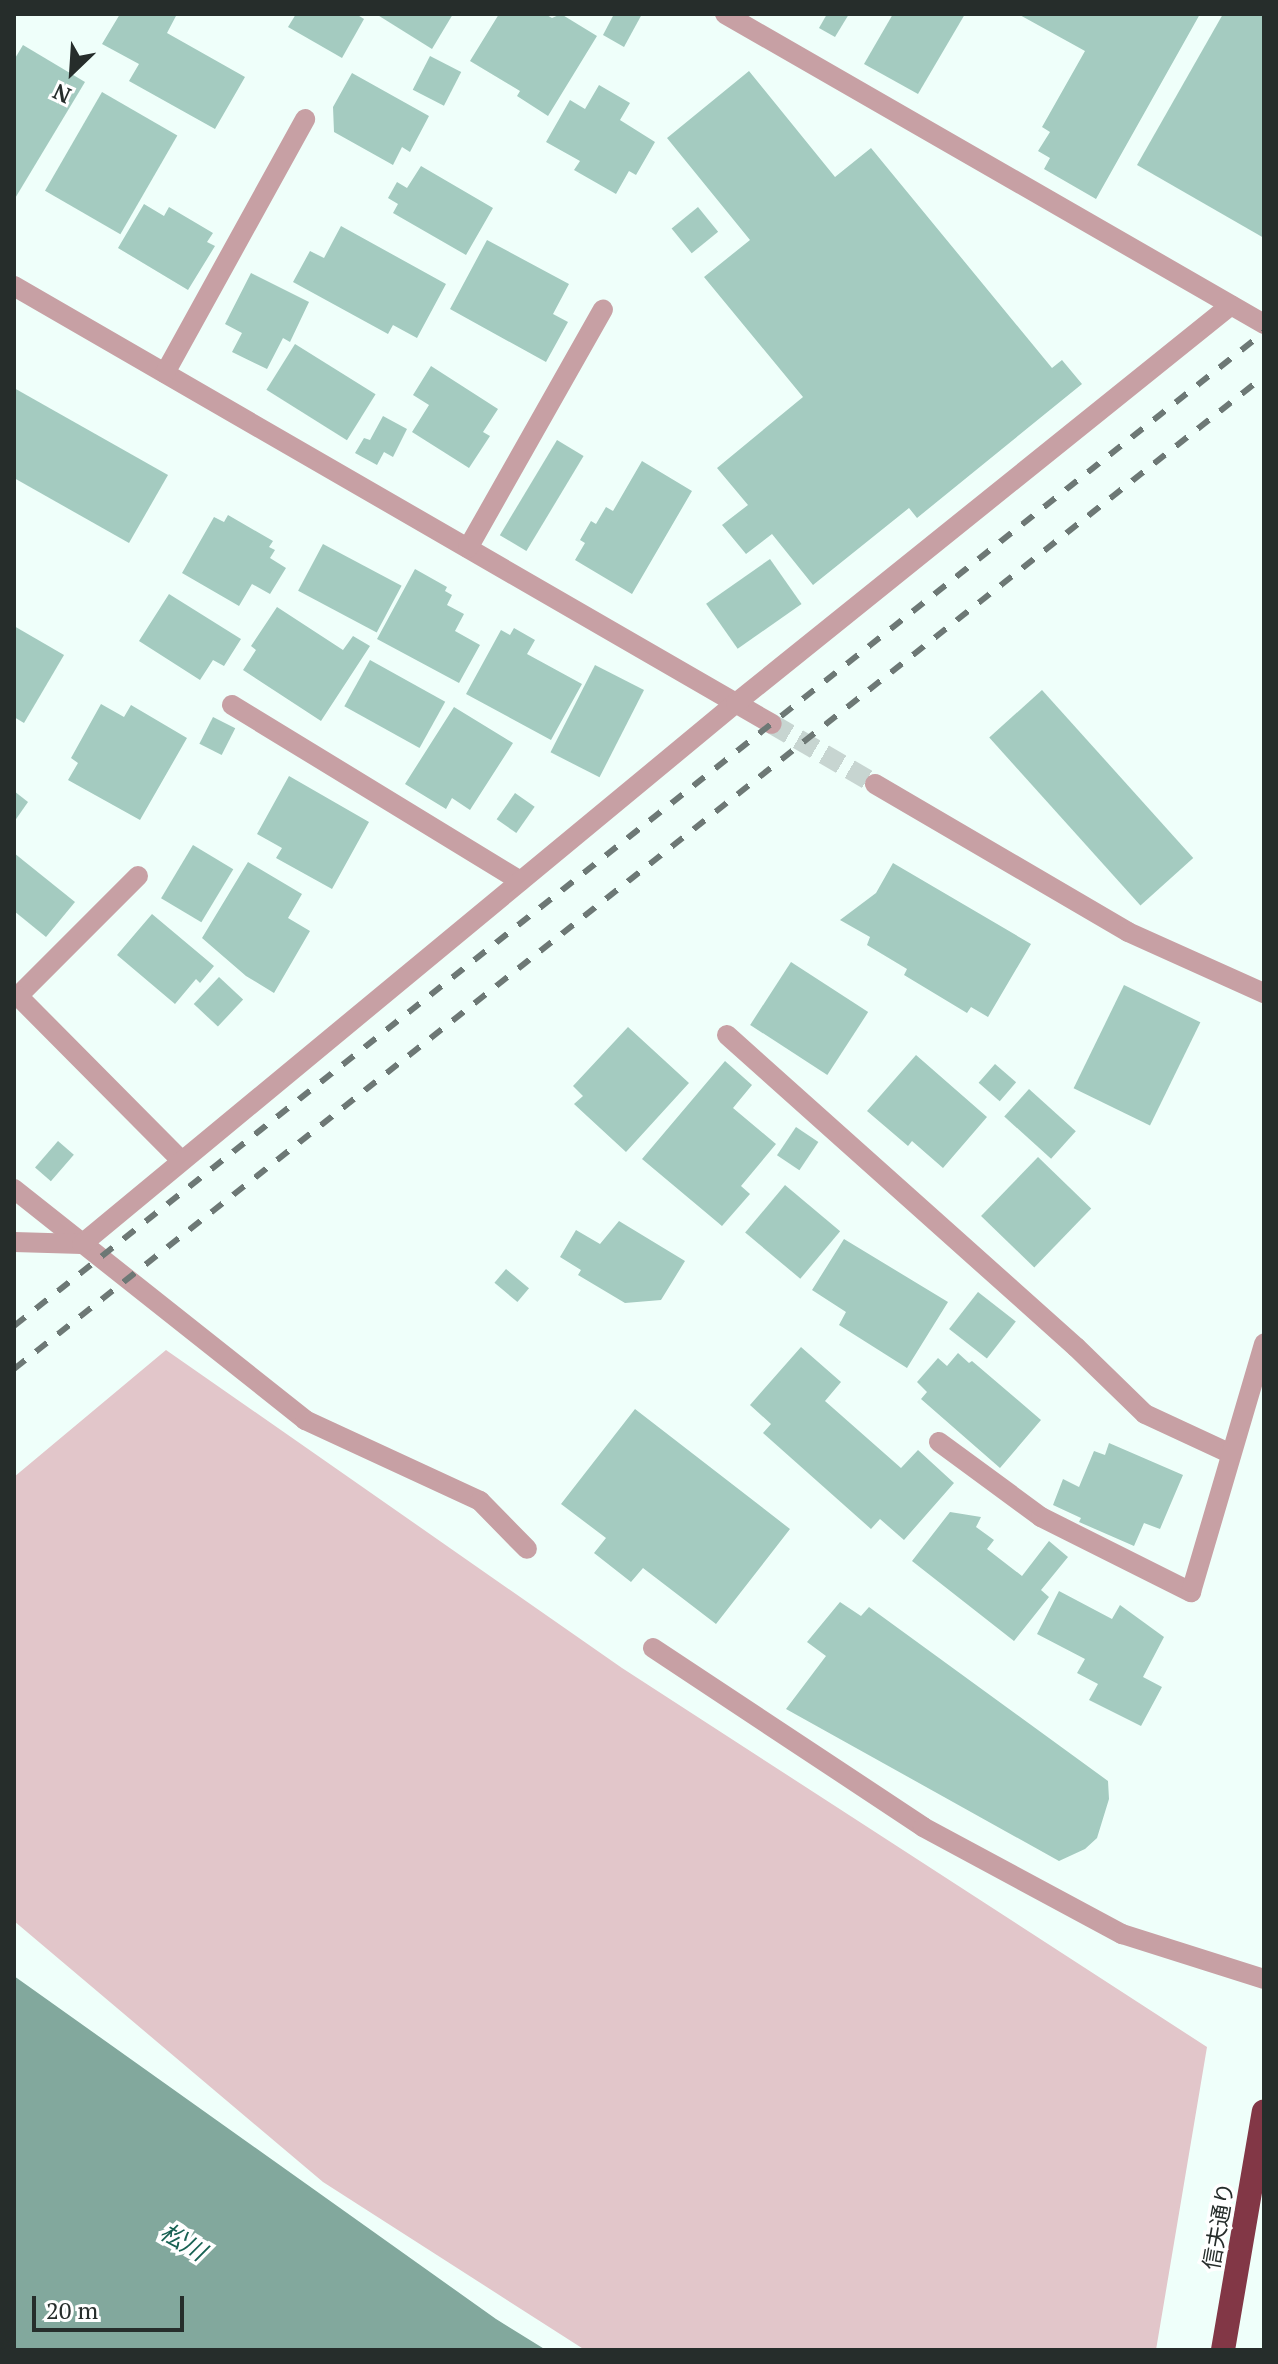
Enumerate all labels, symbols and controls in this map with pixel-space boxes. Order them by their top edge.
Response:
north arrow [32,32,112,112]
text: N [48,78,75,111]
street label: 信夫通り [1197,2180,1239,2272]
water label: 松川 [155,2217,211,2267]
scale bar [36,2280,188,2330]
text: 20 m [46,2294,98,2326]

